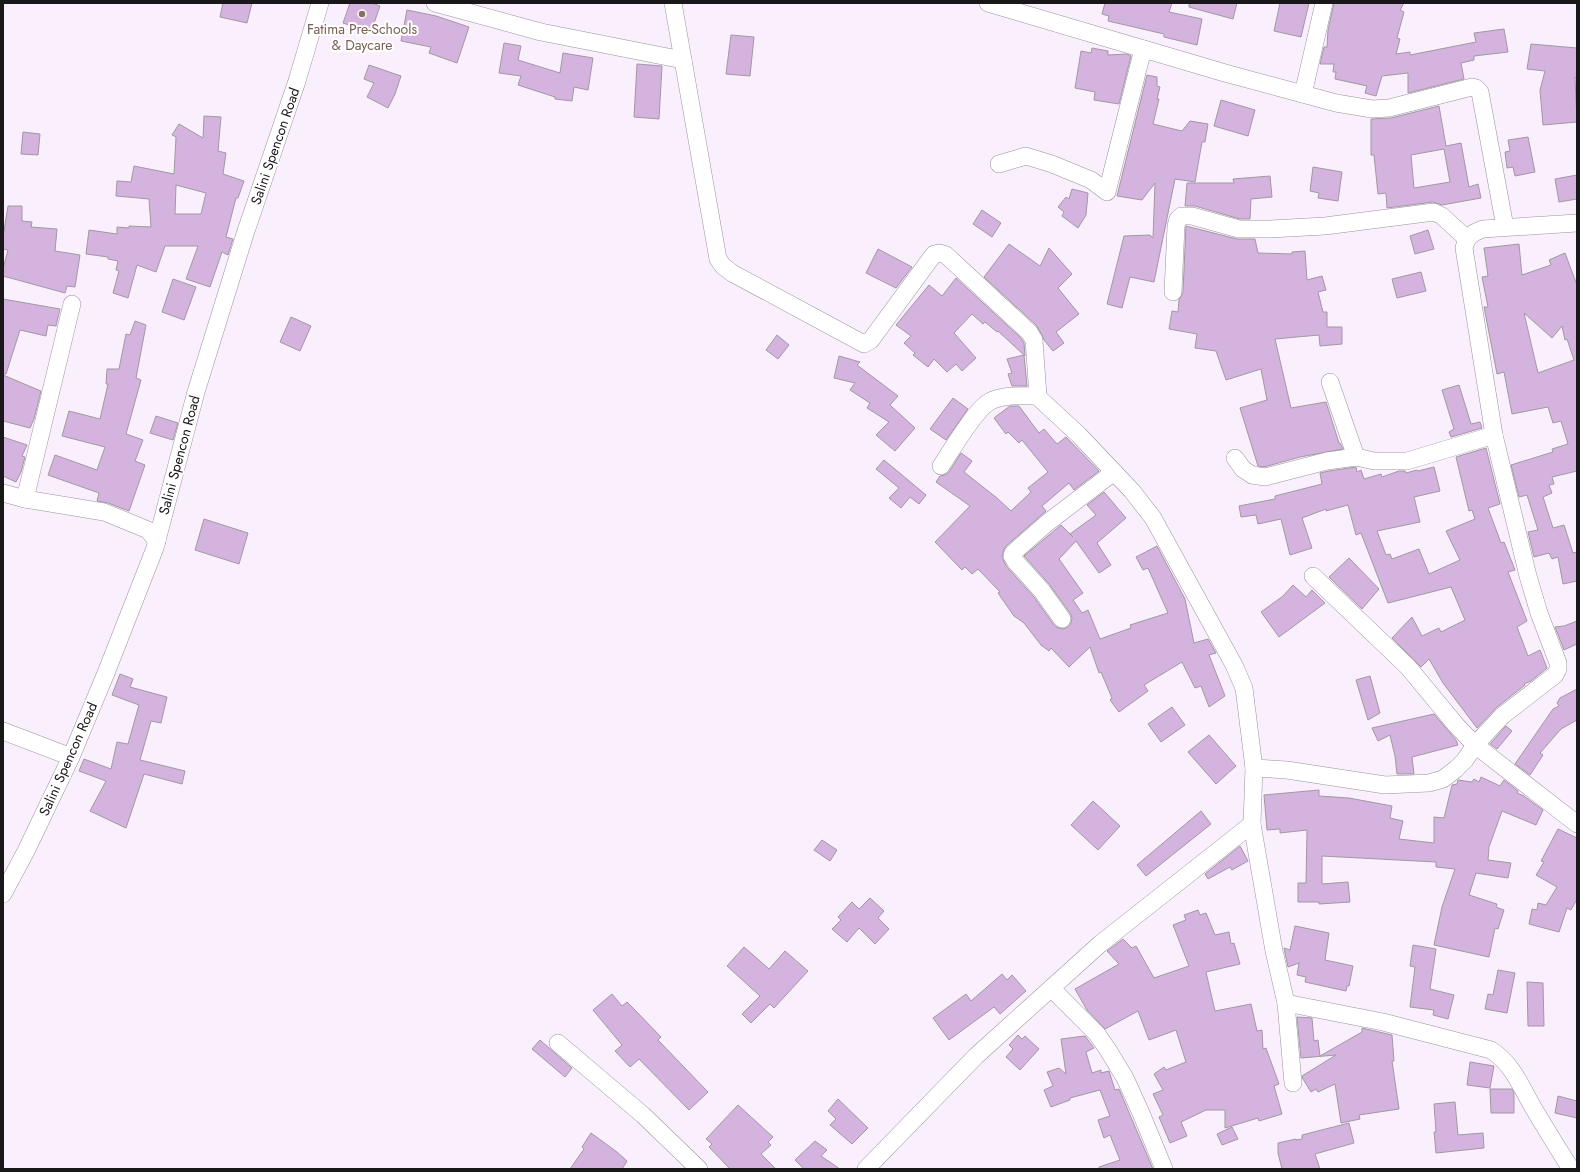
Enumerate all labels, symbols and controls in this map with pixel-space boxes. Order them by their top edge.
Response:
marker: Fatima Pre-Schools & Daycare [357,9,367,19]
place label: Fatima Pre-Schools & Daycare [307,19,417,55]
street label: Salini Spencon Road [246,85,304,207]
street label: Salini Spencon Road [153,393,205,517]
street label: Salini Spencon Road [34,699,102,819]

